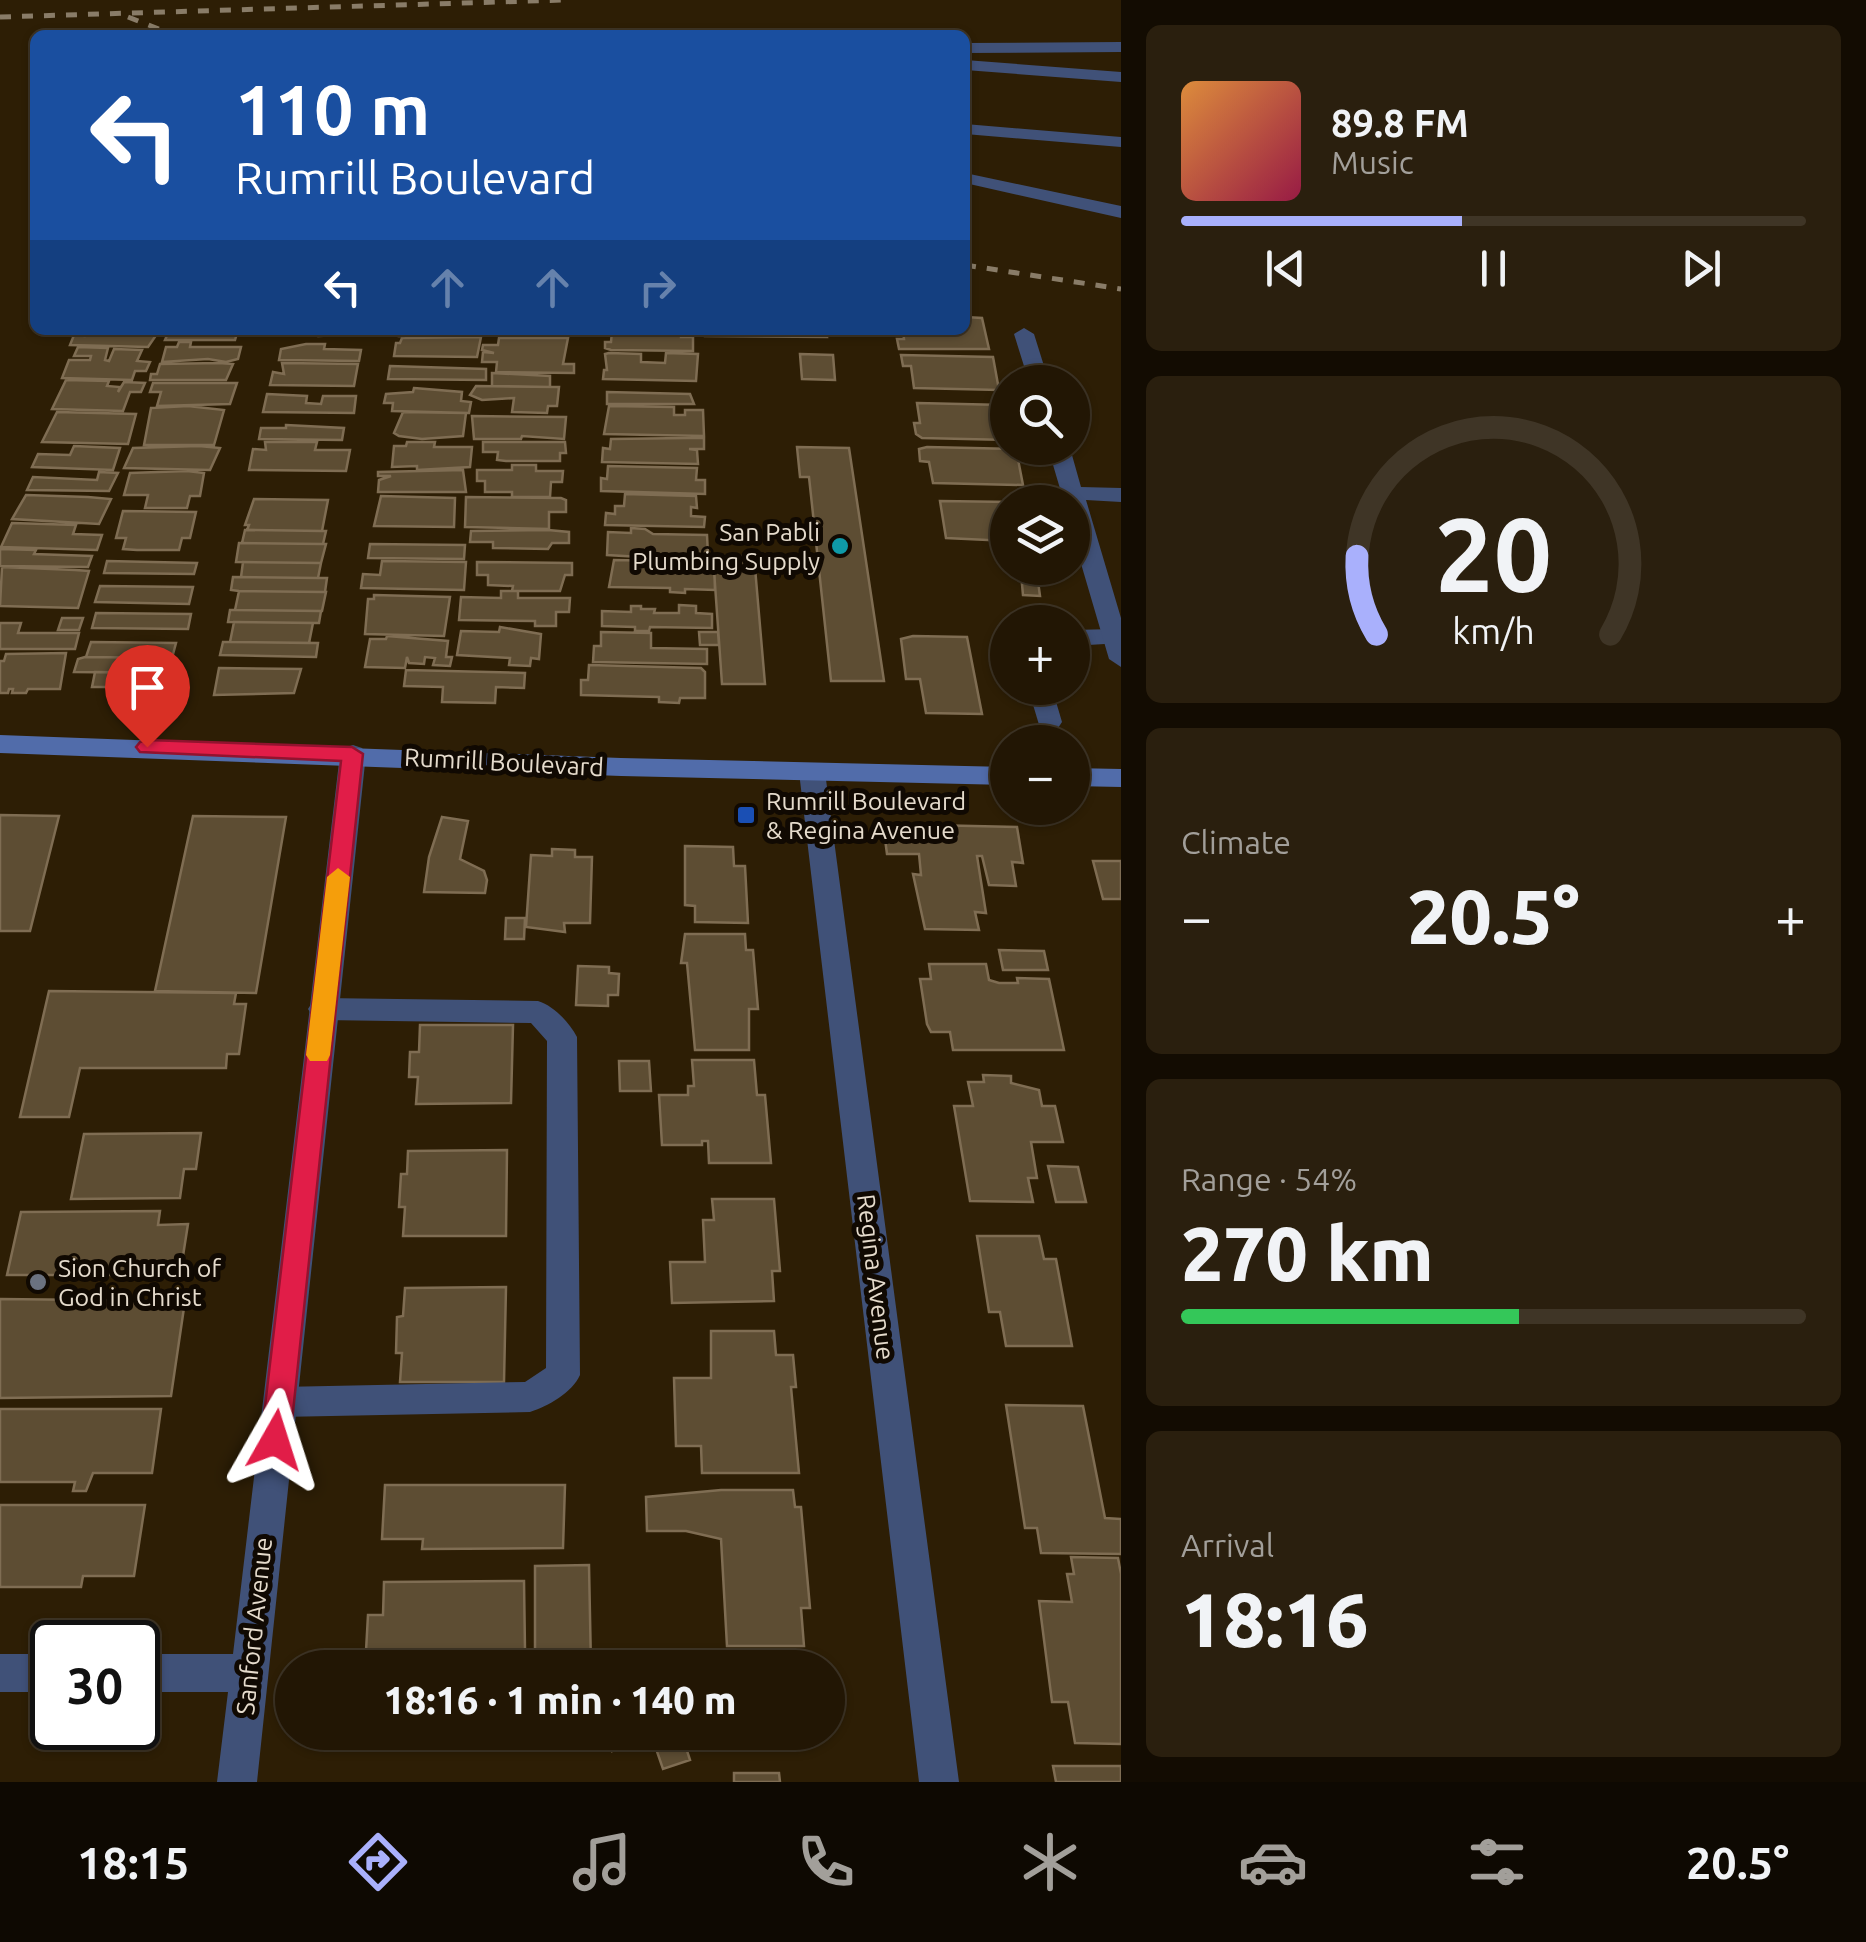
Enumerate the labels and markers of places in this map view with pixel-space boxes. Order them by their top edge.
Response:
place label: San Pabli Plumbing Supply [632,518,820,575]
marker: San Pabli Plumbing Supply [829,535,851,557]
pin [105,645,190,748]
place label: Rumrill Boulevard & Regina Avenue [766,787,966,844]
marker: Rumrill Boulevard & Regina Avenue [735,804,757,826]
place label: Sion Church of God in Christ [58,1254,221,1311]
marker: Sion Church of God in Christ [27,1271,49,1293]

